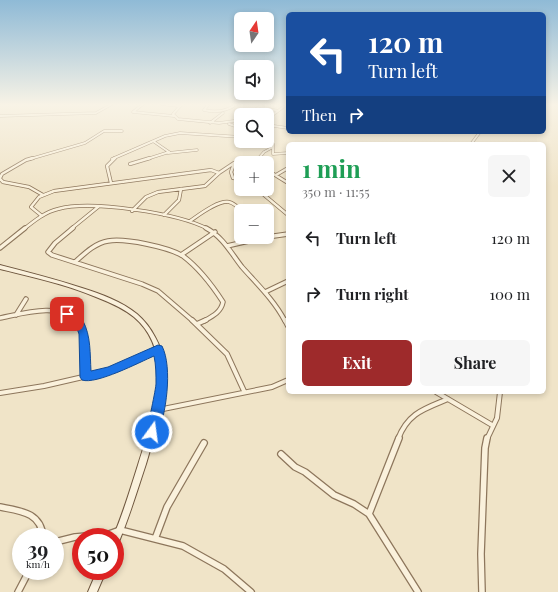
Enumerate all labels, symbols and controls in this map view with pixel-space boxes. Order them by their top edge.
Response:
north arrow [234,12,274,52]
map controls [234,12,274,244]
text: 120 m [368,23,443,60]
icon: left [302,28,354,80]
text: Turn left [368,59,438,83]
button: sound [234,60,274,100]
icon: right [345,104,367,126]
text: Then [302,105,337,125]
button: search [234,108,274,148]
text: 1 min [302,152,361,184]
button: close [488,155,530,197]
button: + [234,156,274,196]
text: 350 m · 11:55 [302,183,370,200]
button: − [234,204,274,244]
icon: left [302,227,324,249]
text: Turn left [336,228,397,248]
text: 120 m [491,228,530,248]
icon: right [302,283,324,305]
text: Turn right [336,284,409,304]
text: 100 m [489,284,530,304]
pin [50,297,84,331]
icon: arrive [56,303,78,325]
button: Exit [302,340,412,386]
button: Share [420,340,530,386]
position arrow [131,411,173,453]
speed limit sign: 50 [72,528,124,580]
text: 39 [28,535,48,562]
text: km/h [26,557,50,571]

